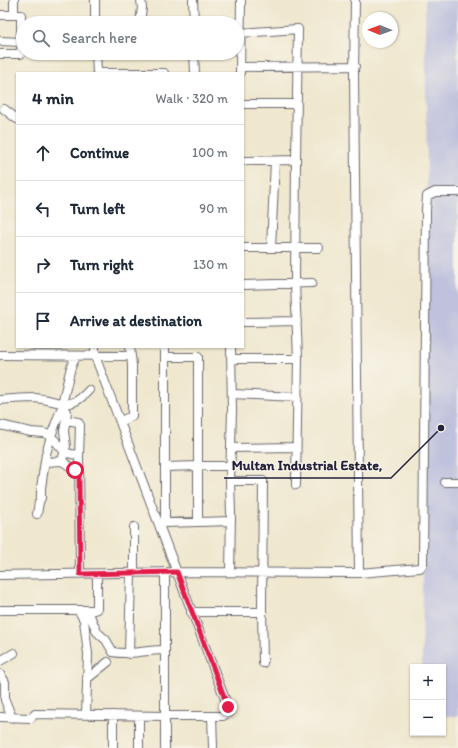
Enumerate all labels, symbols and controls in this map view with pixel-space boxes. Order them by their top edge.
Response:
north arrow [362,12,398,48]
search box [16,16,244,60]
icon: search [30,27,52,49]
text: Search here [62,29,137,47]
text: 4 min [32,88,74,108]
text: Walk · 320 m [156,91,228,106]
icon: ahead [32,142,54,164]
text: Continue [70,144,129,162]
text: 100 m [192,145,228,160]
icon: left [32,198,54,220]
text: Turn left [70,200,125,218]
text: 90 m [199,201,228,216]
icon: right [32,254,54,276]
text: Turn right [70,256,134,274]
text: 130 m [193,257,228,272]
icon: arrive [32,310,54,332]
text: Arrive at destination [70,312,202,330]
callout: Multan Industrial Estate, [224,452,391,478]
text: Multan Industrial Estate, [232,457,382,474]
route start [66,461,84,479]
map controls [410,664,446,736]
button: + [410,664,446,700]
route end [219,698,237,716]
button: − [410,700,446,736]

